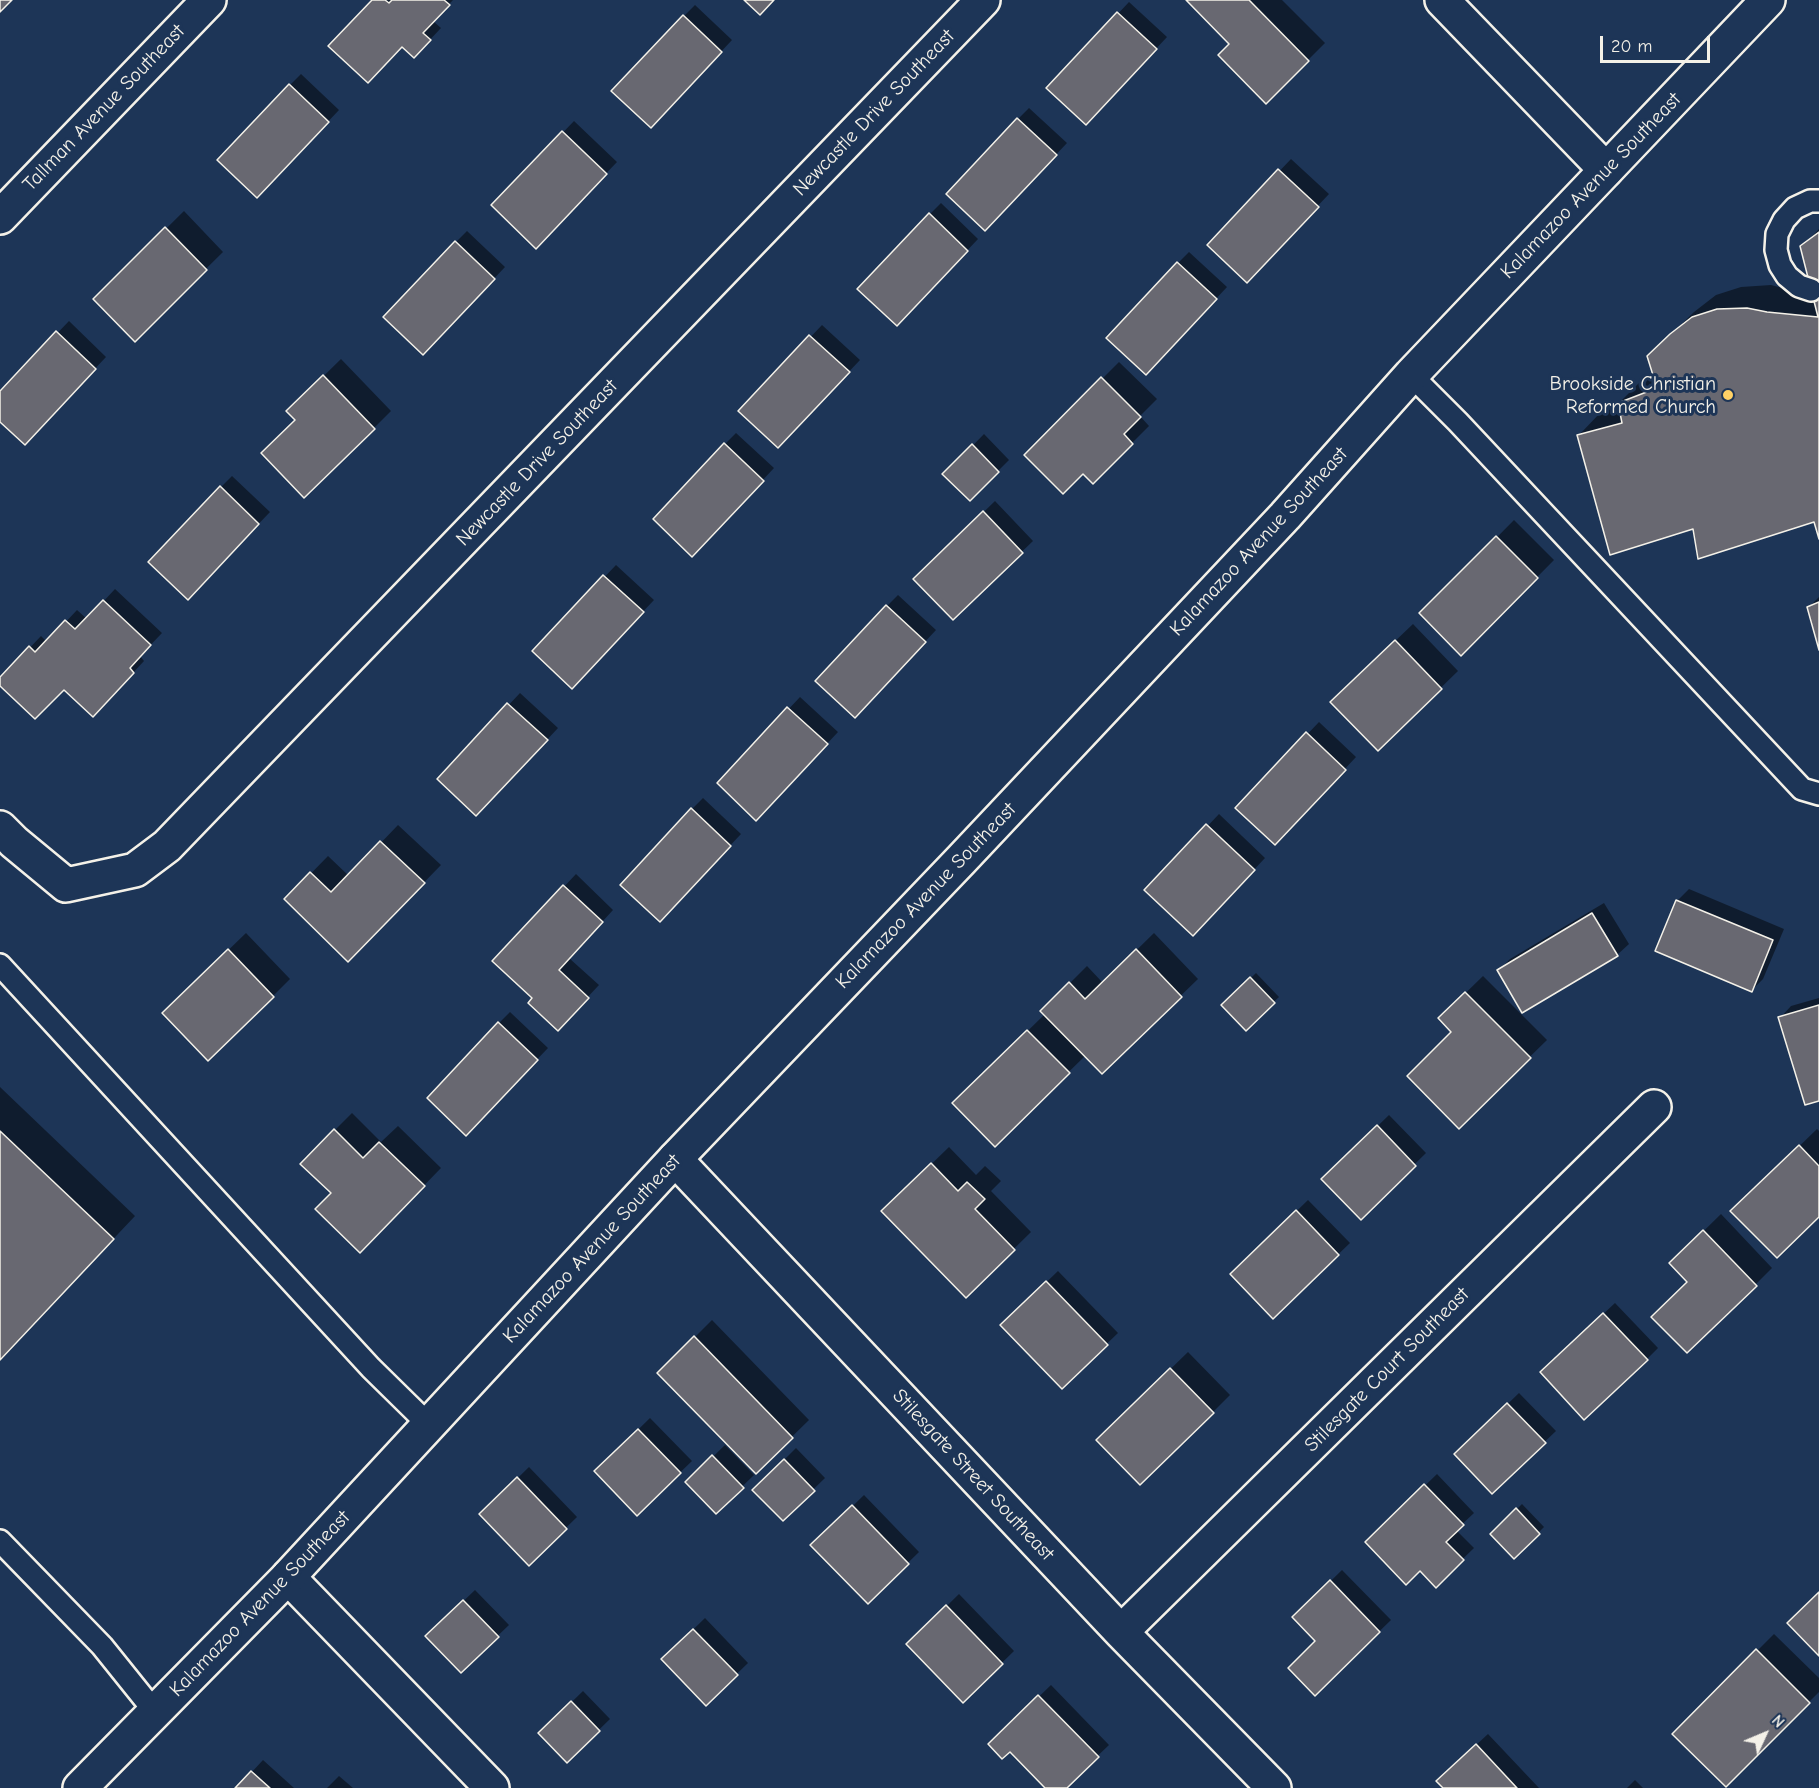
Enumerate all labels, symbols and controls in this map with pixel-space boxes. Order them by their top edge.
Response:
street label: Tallman Avenue Southeast [18,20,190,196]
scale bar [1603,24,1712,62]
street label: Newcastle Drive Southeast [788,25,960,201]
text: 20 m [1611,36,1652,57]
street label: Kalamazoo Avenue Southeast [1496,88,1686,284]
place label: Brookside Christian Reformed Church [1550,372,1716,419]
street label: Newcastle Drive Southeast [451,375,623,551]
marker: Brookside Christian Reformed Church [1721,388,1735,402]
street label: Kalamazoo Avenue Southeast [1165,443,1353,641]
street label: Kalamazoo Avenue Southeast [831,798,1021,994]
street label: Kalamazoo Avenue Southeast [498,1150,686,1348]
street label: Stilesgate Court Southeast [1300,1283,1474,1457]
street label: Stilesgate Street Southeast [887,1384,1059,1566]
street label: Kalamazoo Avenue Southeast [165,1506,355,1702]
north arrow [1735,1704,1795,1764]
text: N [1768,1711,1788,1732]

